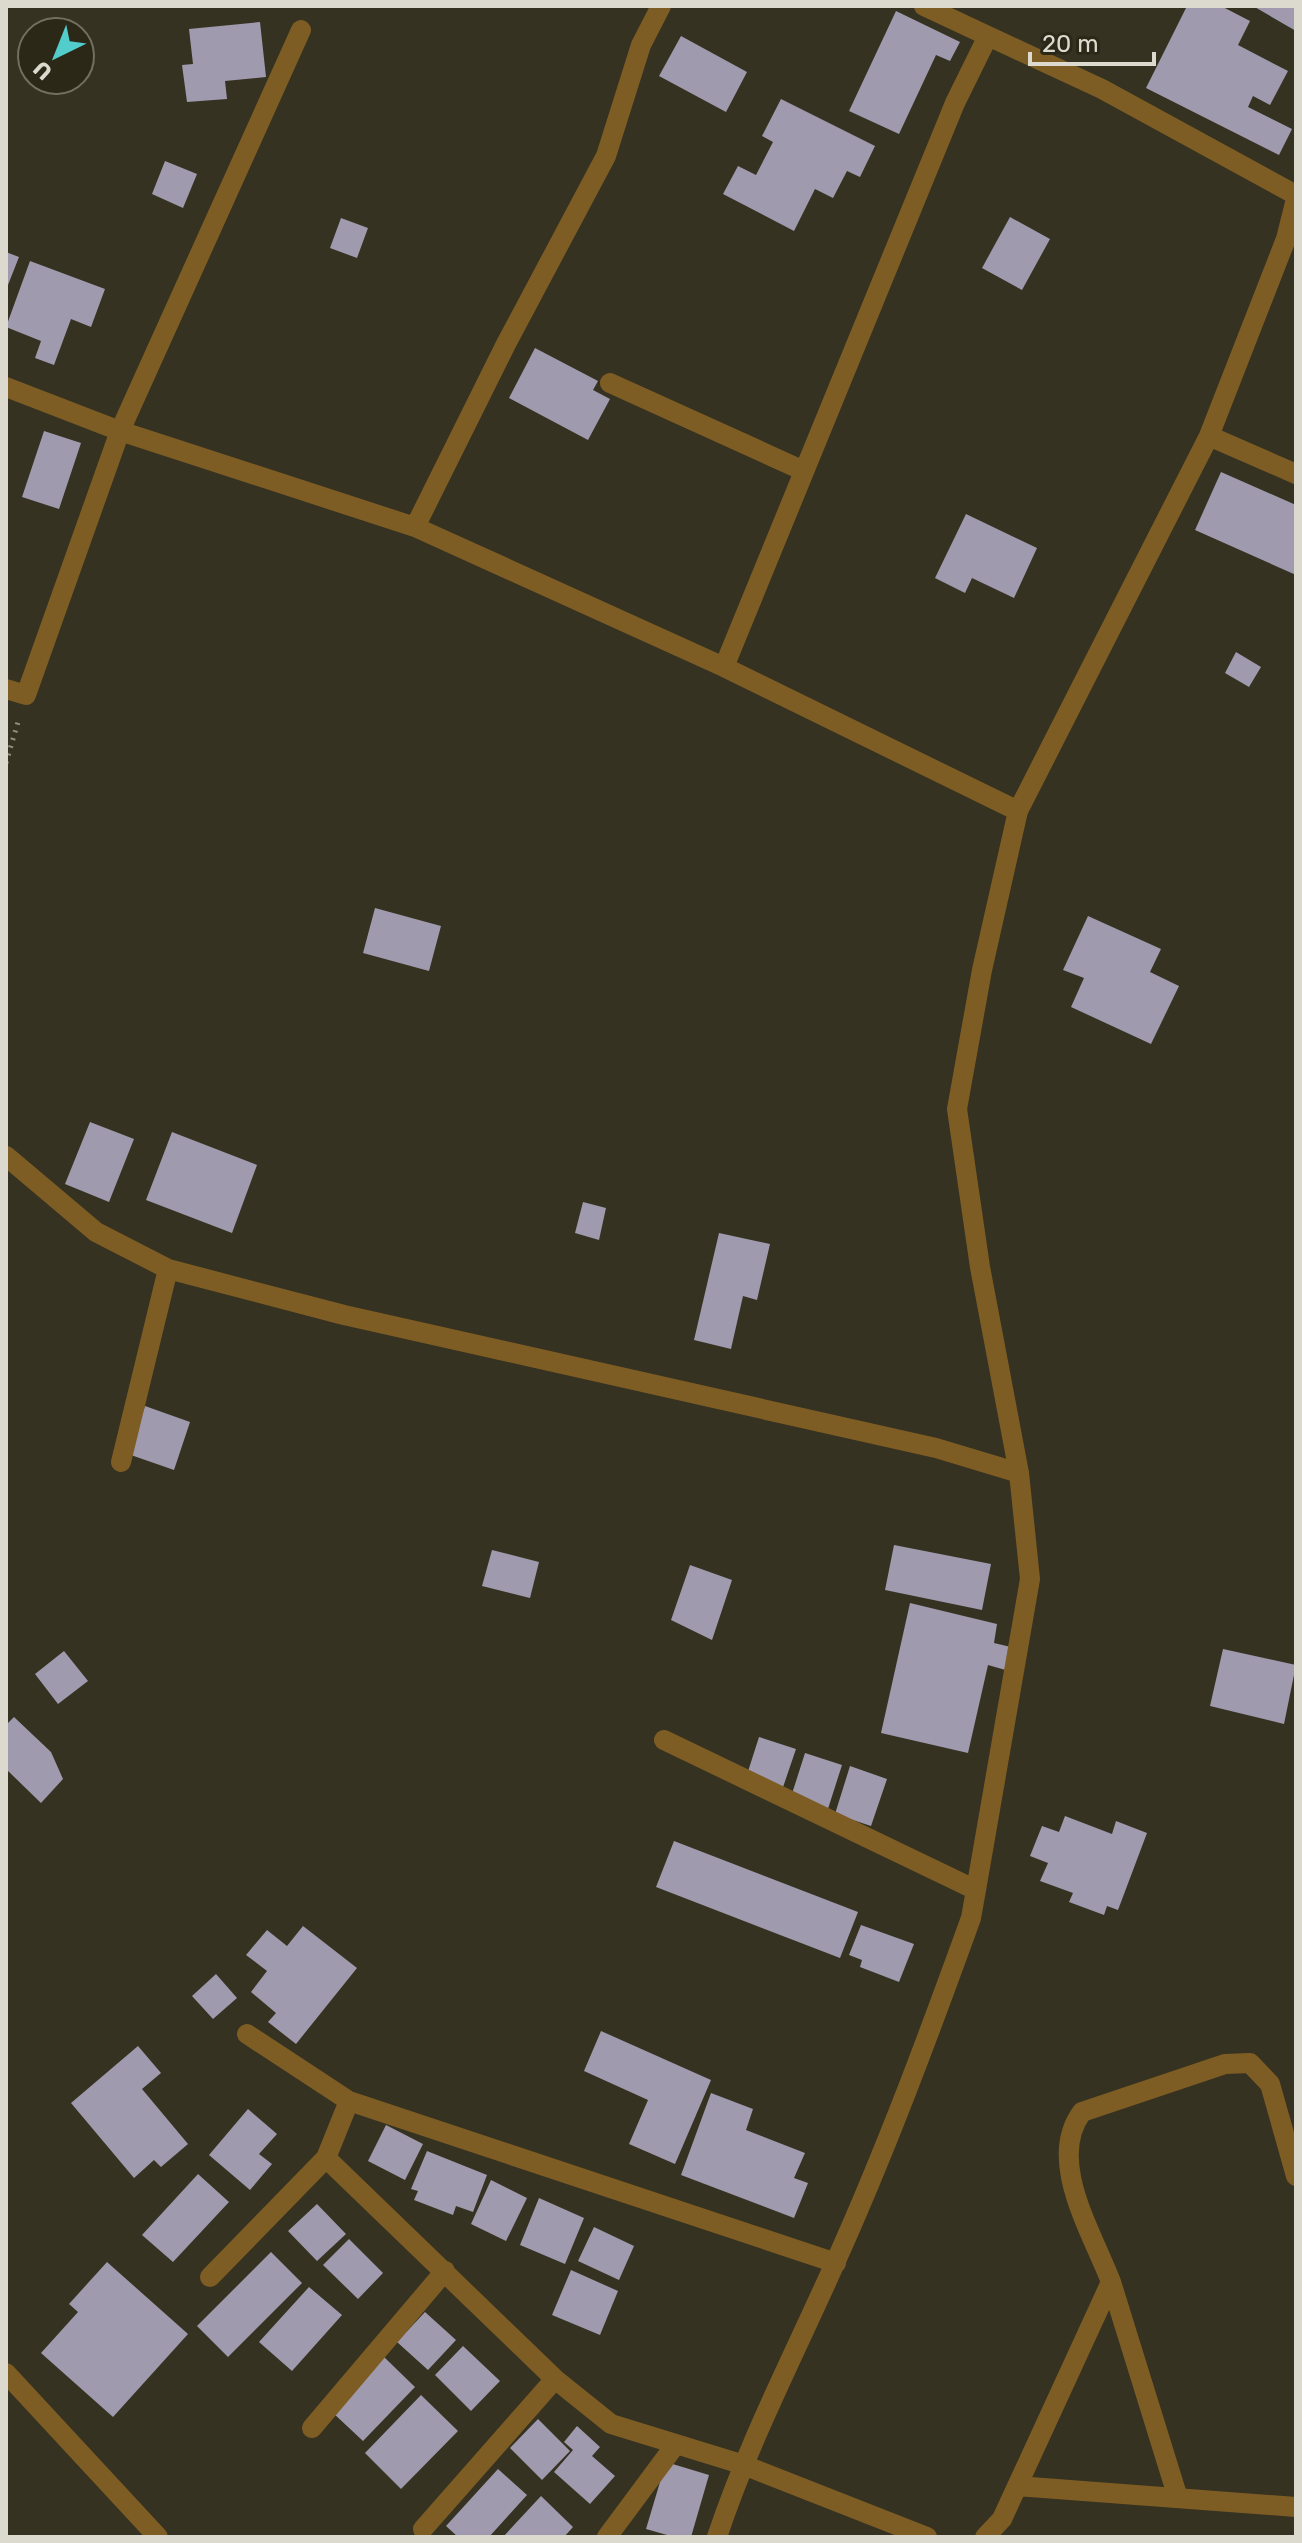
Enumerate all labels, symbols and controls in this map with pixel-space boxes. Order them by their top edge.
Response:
north arrow [16,16,96,96]
scale bar [1030,16,1154,66]
text: 20 m [1042,30,1099,58]
text: U [28,55,58,86]

